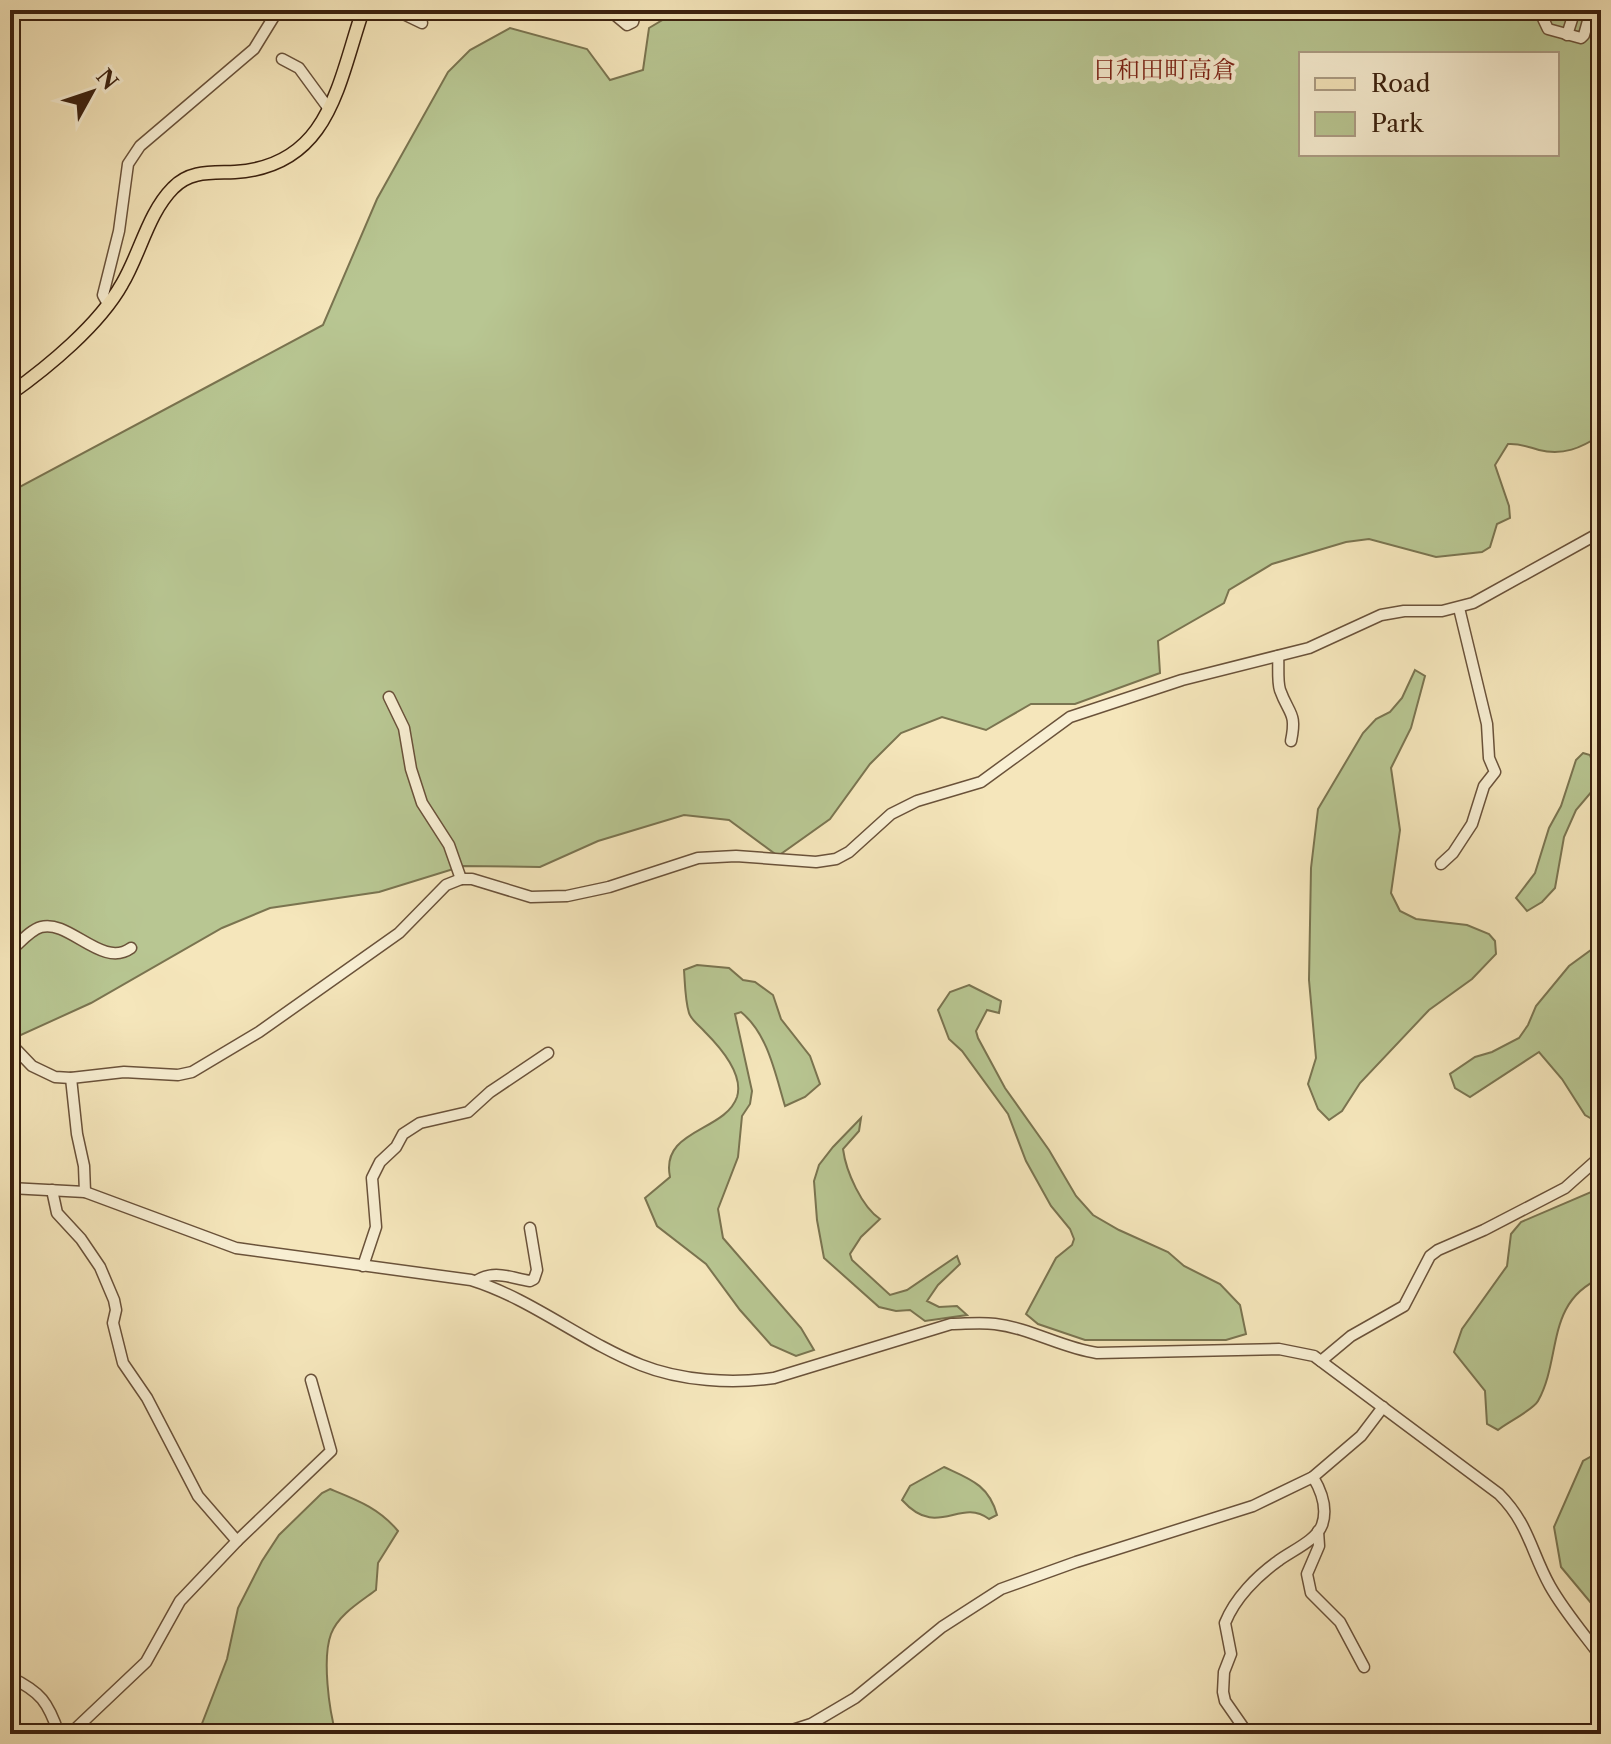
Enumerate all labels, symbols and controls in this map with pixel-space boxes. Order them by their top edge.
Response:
north arrow [52,52,132,132]
legend [1299,52,1559,156]
district label: 日和田町高倉 [1092,55,1236,84]
text: N [90,63,123,95]
text: Road [1371,69,1431,98]
text: Park [1371,109,1424,138]

